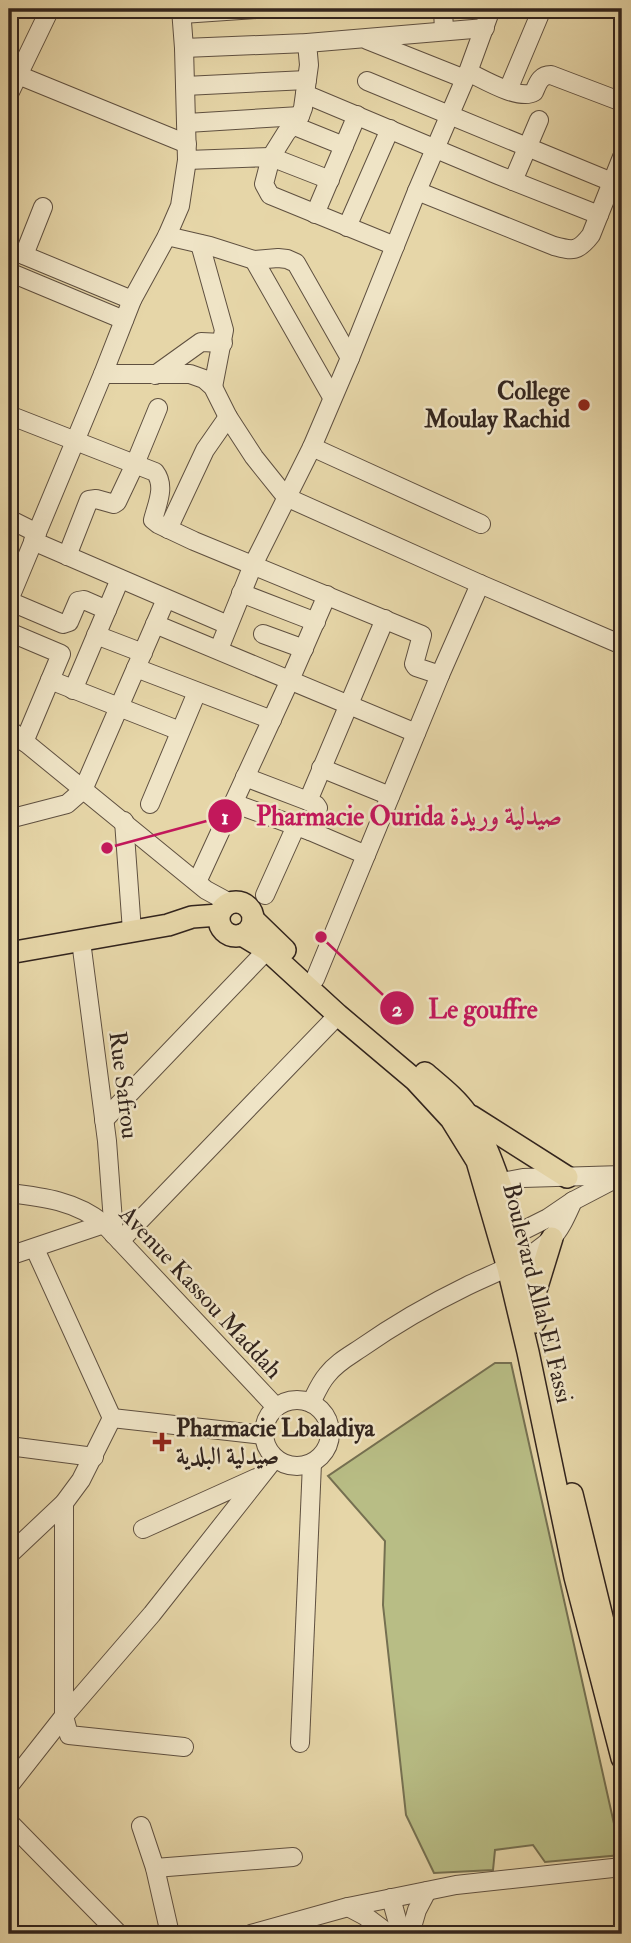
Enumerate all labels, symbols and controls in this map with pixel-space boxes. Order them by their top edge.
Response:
place label: College Moulay Rachid [423,376,570,435]
marker: College Moulay Rachid [576,397,592,413]
callout: Pharmacie Ourida صيدلية وريدة [207,793,576,840]
text: Pharmacie Ourida صيدلية وريدة [256,801,562,833]
text: 1 [221,804,229,831]
callout: Le gouffre [379,985,551,1032]
text: Le gouffre [428,994,538,1027]
text: 2 [392,996,403,1023]
street label: Rue Safrou [102,1029,145,1141]
street label: Boulevard Allal El Fassi [495,1180,580,1406]
street label: Avenue Kassou Maddah [112,1199,289,1386]
place label: Pharmacie Lbaladiya صيدلية البلدية [176,1413,376,1472]
marker: Pharmacie Lbaladiya صيدلية البلدية [154,1434,170,1450]

